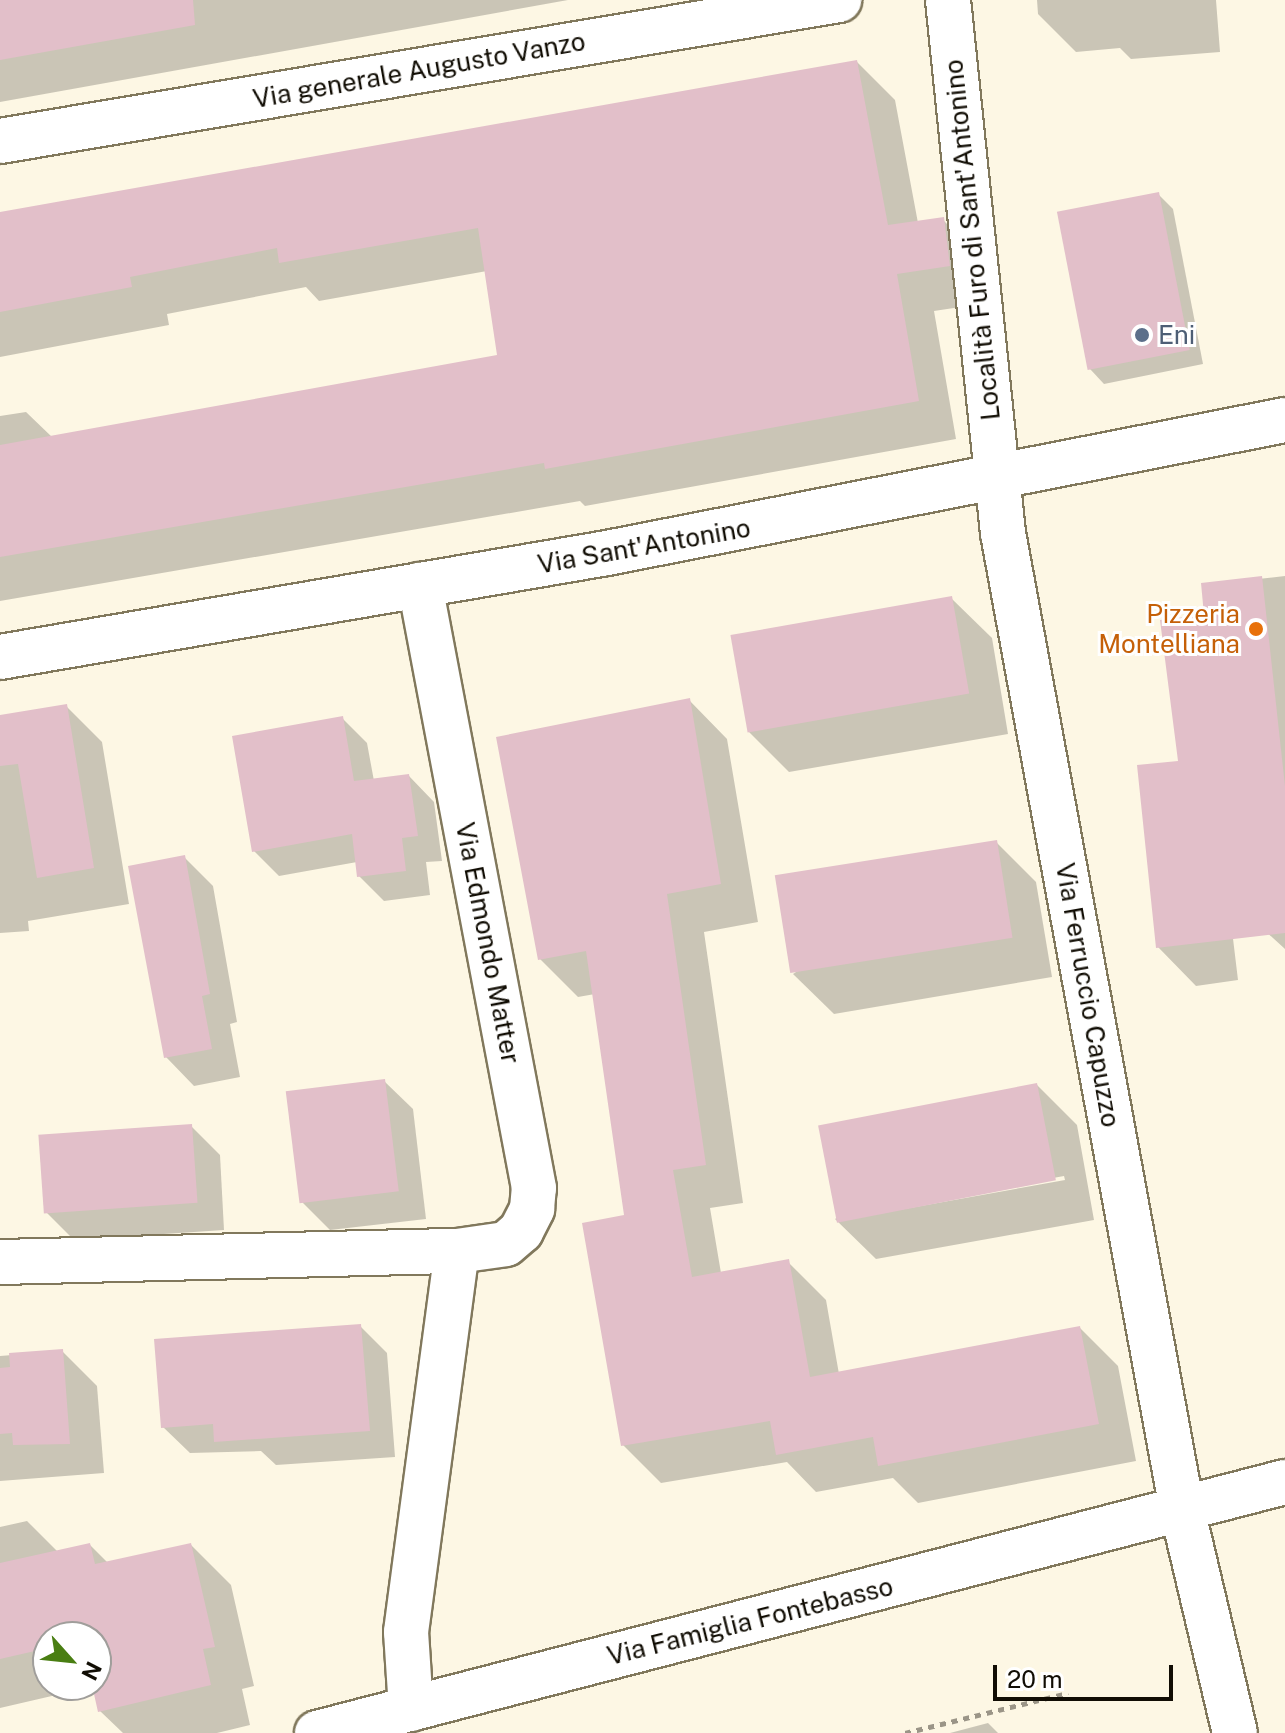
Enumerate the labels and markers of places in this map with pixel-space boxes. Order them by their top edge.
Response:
place label: Eni [1158,319,1195,351]
marker: Eni [1133,326,1151,344]
place label: Pizzeria Montelliana [1098,598,1240,660]
marker: Pizzeria Montelliana [1247,620,1265,638]

